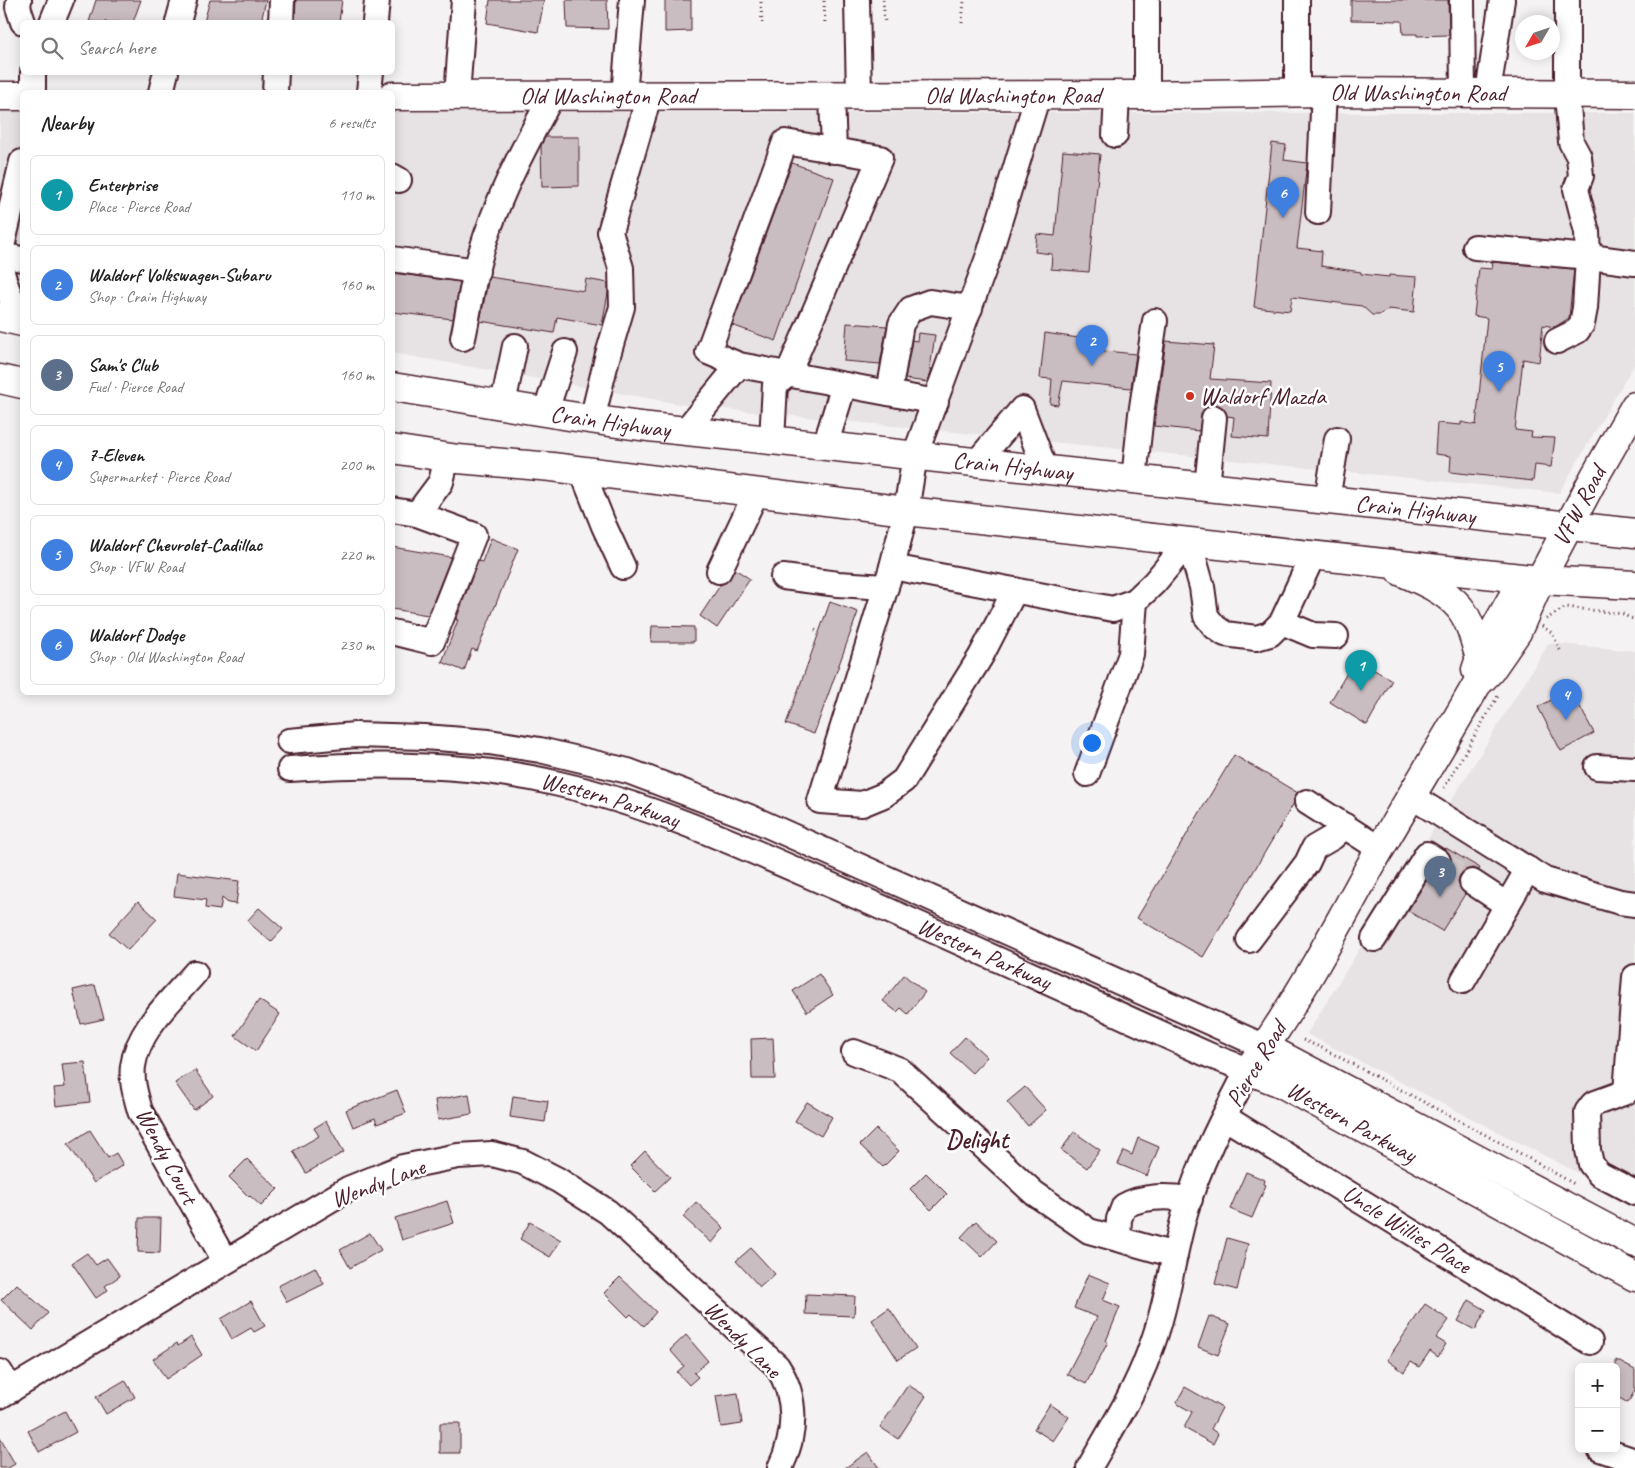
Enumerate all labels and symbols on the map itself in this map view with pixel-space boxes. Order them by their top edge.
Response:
north arrow [1515,15,1560,60]
street label: Old Washington Road [1330,77,1510,108]
street label: Old Washington Road [925,80,1105,110]
street label: Old Washington Road [520,81,700,111]
pin: 6 [1267,177,1299,218]
pin: 2 [1076,325,1108,366]
pin: 5 [1483,351,1515,392]
place label: Waldorf Mazda [1200,381,1327,411]
marker: Waldorf Mazda [1184,390,1196,402]
street label: Crain Highway [548,398,673,444]
street label: Crain Highway [951,445,1076,488]
street label: VFW Road [1546,458,1614,551]
street label: Crain Highway [1354,488,1479,531]
pin: 1 [1345,650,1377,691]
pin: 4 [1550,679,1582,720]
your location [1079,730,1105,756]
street label: Western Parkway [538,765,685,836]
pin: 3 [1424,856,1456,897]
street label: Western Parkway [913,910,1057,997]
street label: Pierce Road [1219,1013,1295,1112]
street label: Western Parkway [1282,1074,1423,1170]
street label: Wendy Court [129,1103,206,1211]
district label: Delight [946,1124,1011,1156]
street label: Wendy Lane [327,1151,431,1215]
street label: Uncle Willies Place [1337,1178,1479,1282]
street label: Wendy Lane [698,1294,790,1386]

